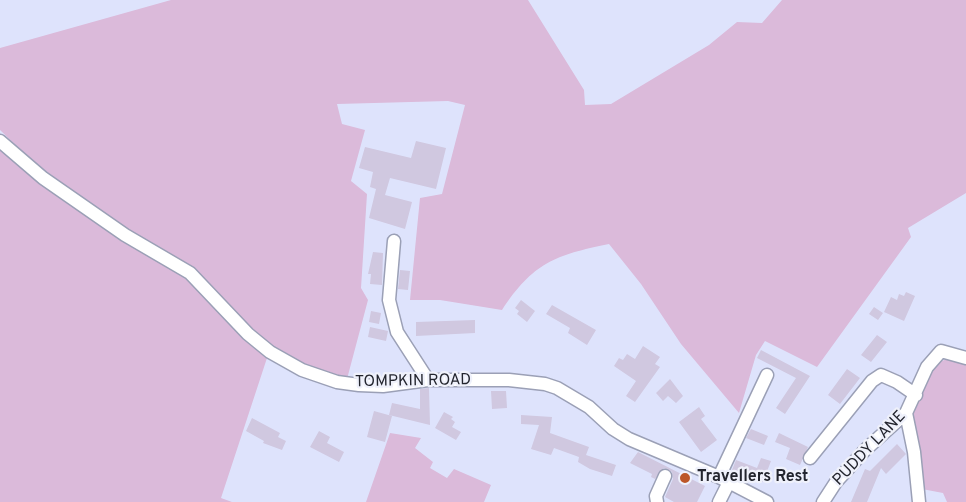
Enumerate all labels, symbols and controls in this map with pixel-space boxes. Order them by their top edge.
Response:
street label: TOMPKIN ROAD [355,371,471,393]
street label: PUDDY LANE [830,408,910,490]
place label: Travellers Rest [697,468,808,488]
marker: Travellers Rest [678,471,692,485]

